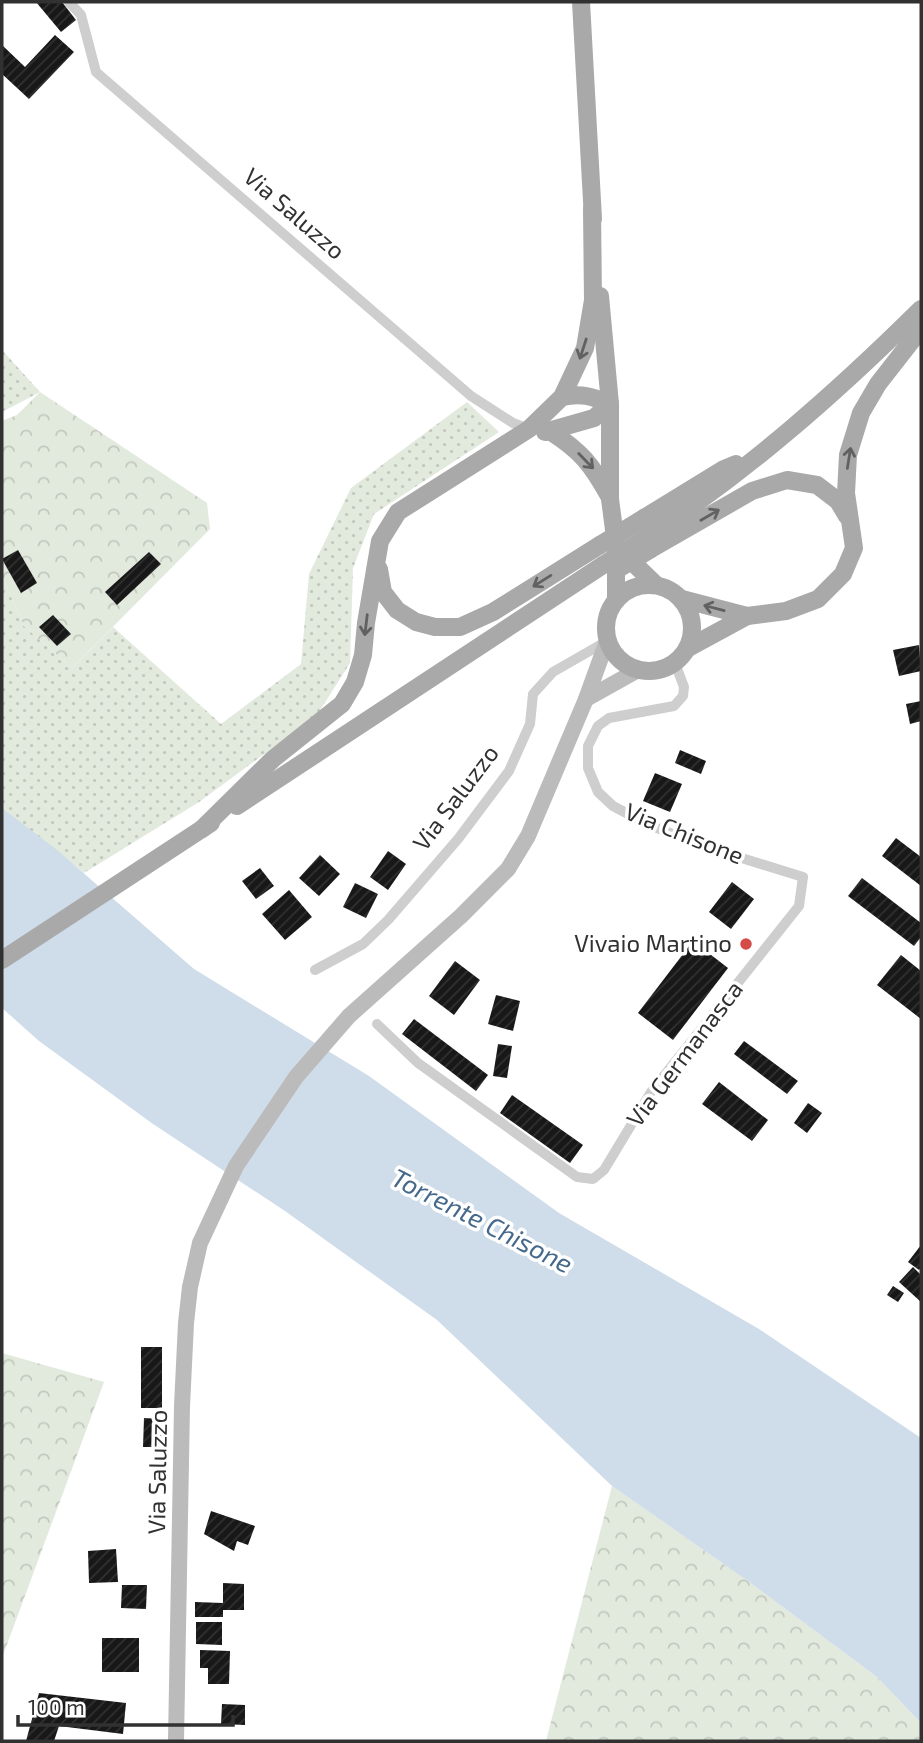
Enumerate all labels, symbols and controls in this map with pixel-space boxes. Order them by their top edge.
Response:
street label: Via Saluzzo [238,161,352,265]
one-way arrow [575,338,588,360]
one-way arrow [843,447,856,470]
one-way arrow [578,452,595,469]
one-way arrow [700,508,720,522]
one-way arrow [533,575,553,589]
one-way arrow [704,601,726,614]
one-way arrow [359,614,372,636]
street label: Via Saluzzo [406,739,504,856]
street label: Via Chisone [621,796,748,870]
place label: Vivaio Martino [574,928,732,957]
marker: Vivaio Martino [738,936,754,952]
street label: Via Germanasca [620,974,748,1132]
water label: Torrente Chisone [387,1161,578,1279]
street label: Via Saluzzo [141,1409,172,1535]
scale bar [18,1684,233,1728]
text: 100 m [28,1694,85,1719]

